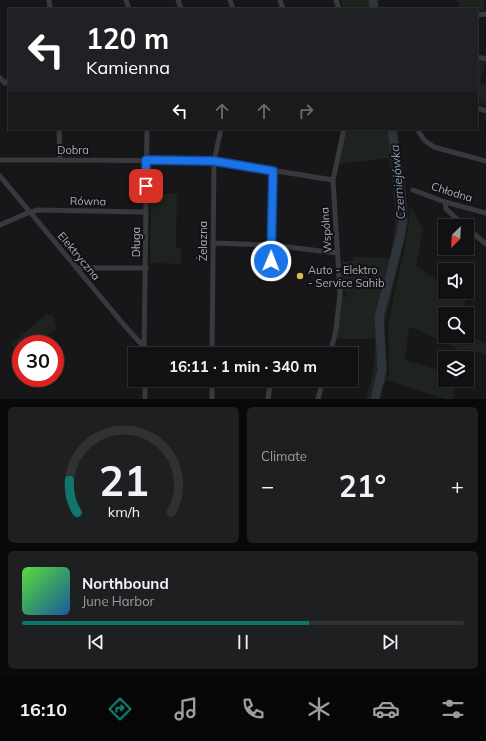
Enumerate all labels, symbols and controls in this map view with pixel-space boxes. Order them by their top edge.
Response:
text: 120 m [86,21,169,56]
icon: left [20,24,72,76]
text: Kamienna [86,56,170,79]
icon: left [169,100,191,122]
icon: ahead [211,100,233,122]
icon: ahead [253,100,275,122]
icon: right [295,100,317,122]
street label: Dobra [57,143,89,157]
water label: Czerniejówka [387,144,408,220]
pin [129,169,163,203]
icon: arrive [135,175,157,197]
street label: Chłodna [430,179,474,205]
street label: Równa [70,194,106,208]
street label: Wspólna [317,207,335,253]
north arrow [438,219,474,255]
map controls [438,219,474,387]
street label: Żelazna [196,221,210,261]
street label: Długa [129,227,143,257]
street label: Elektryczna [55,229,103,283]
position arrow [250,240,292,282]
place label: Auto - Elektro - Service Sahib [308,263,385,290]
button: sound [438,263,474,299]
marker: Auto - Elektro - Service Sahib [295,271,305,281]
button: search [438,307,474,343]
speed limit sign: 30 [12,335,64,387]
button: layers [438,351,474,387]
text: 16:11 · 1 min · 340 m [169,357,317,376]
text: Climate [261,448,307,464]
text: 21 [99,454,148,506]
text: 21° [339,467,386,505]
text: − [261,472,274,500]
text: + [451,472,464,500]
text: km/h [107,503,140,521]
text: Northbound [82,574,169,593]
text: June Harbor [82,593,154,609]
icon: previous [85,631,107,653]
icon: pause [232,631,254,653]
icon: next [379,631,401,653]
icon: directions [106,695,134,723]
icon: music [172,695,200,723]
icon: phone [239,695,267,723]
icon: climate [305,695,333,723]
icon: car [372,695,400,723]
icon: filters [439,695,467,723]
text: 16:10 [19,698,67,721]

